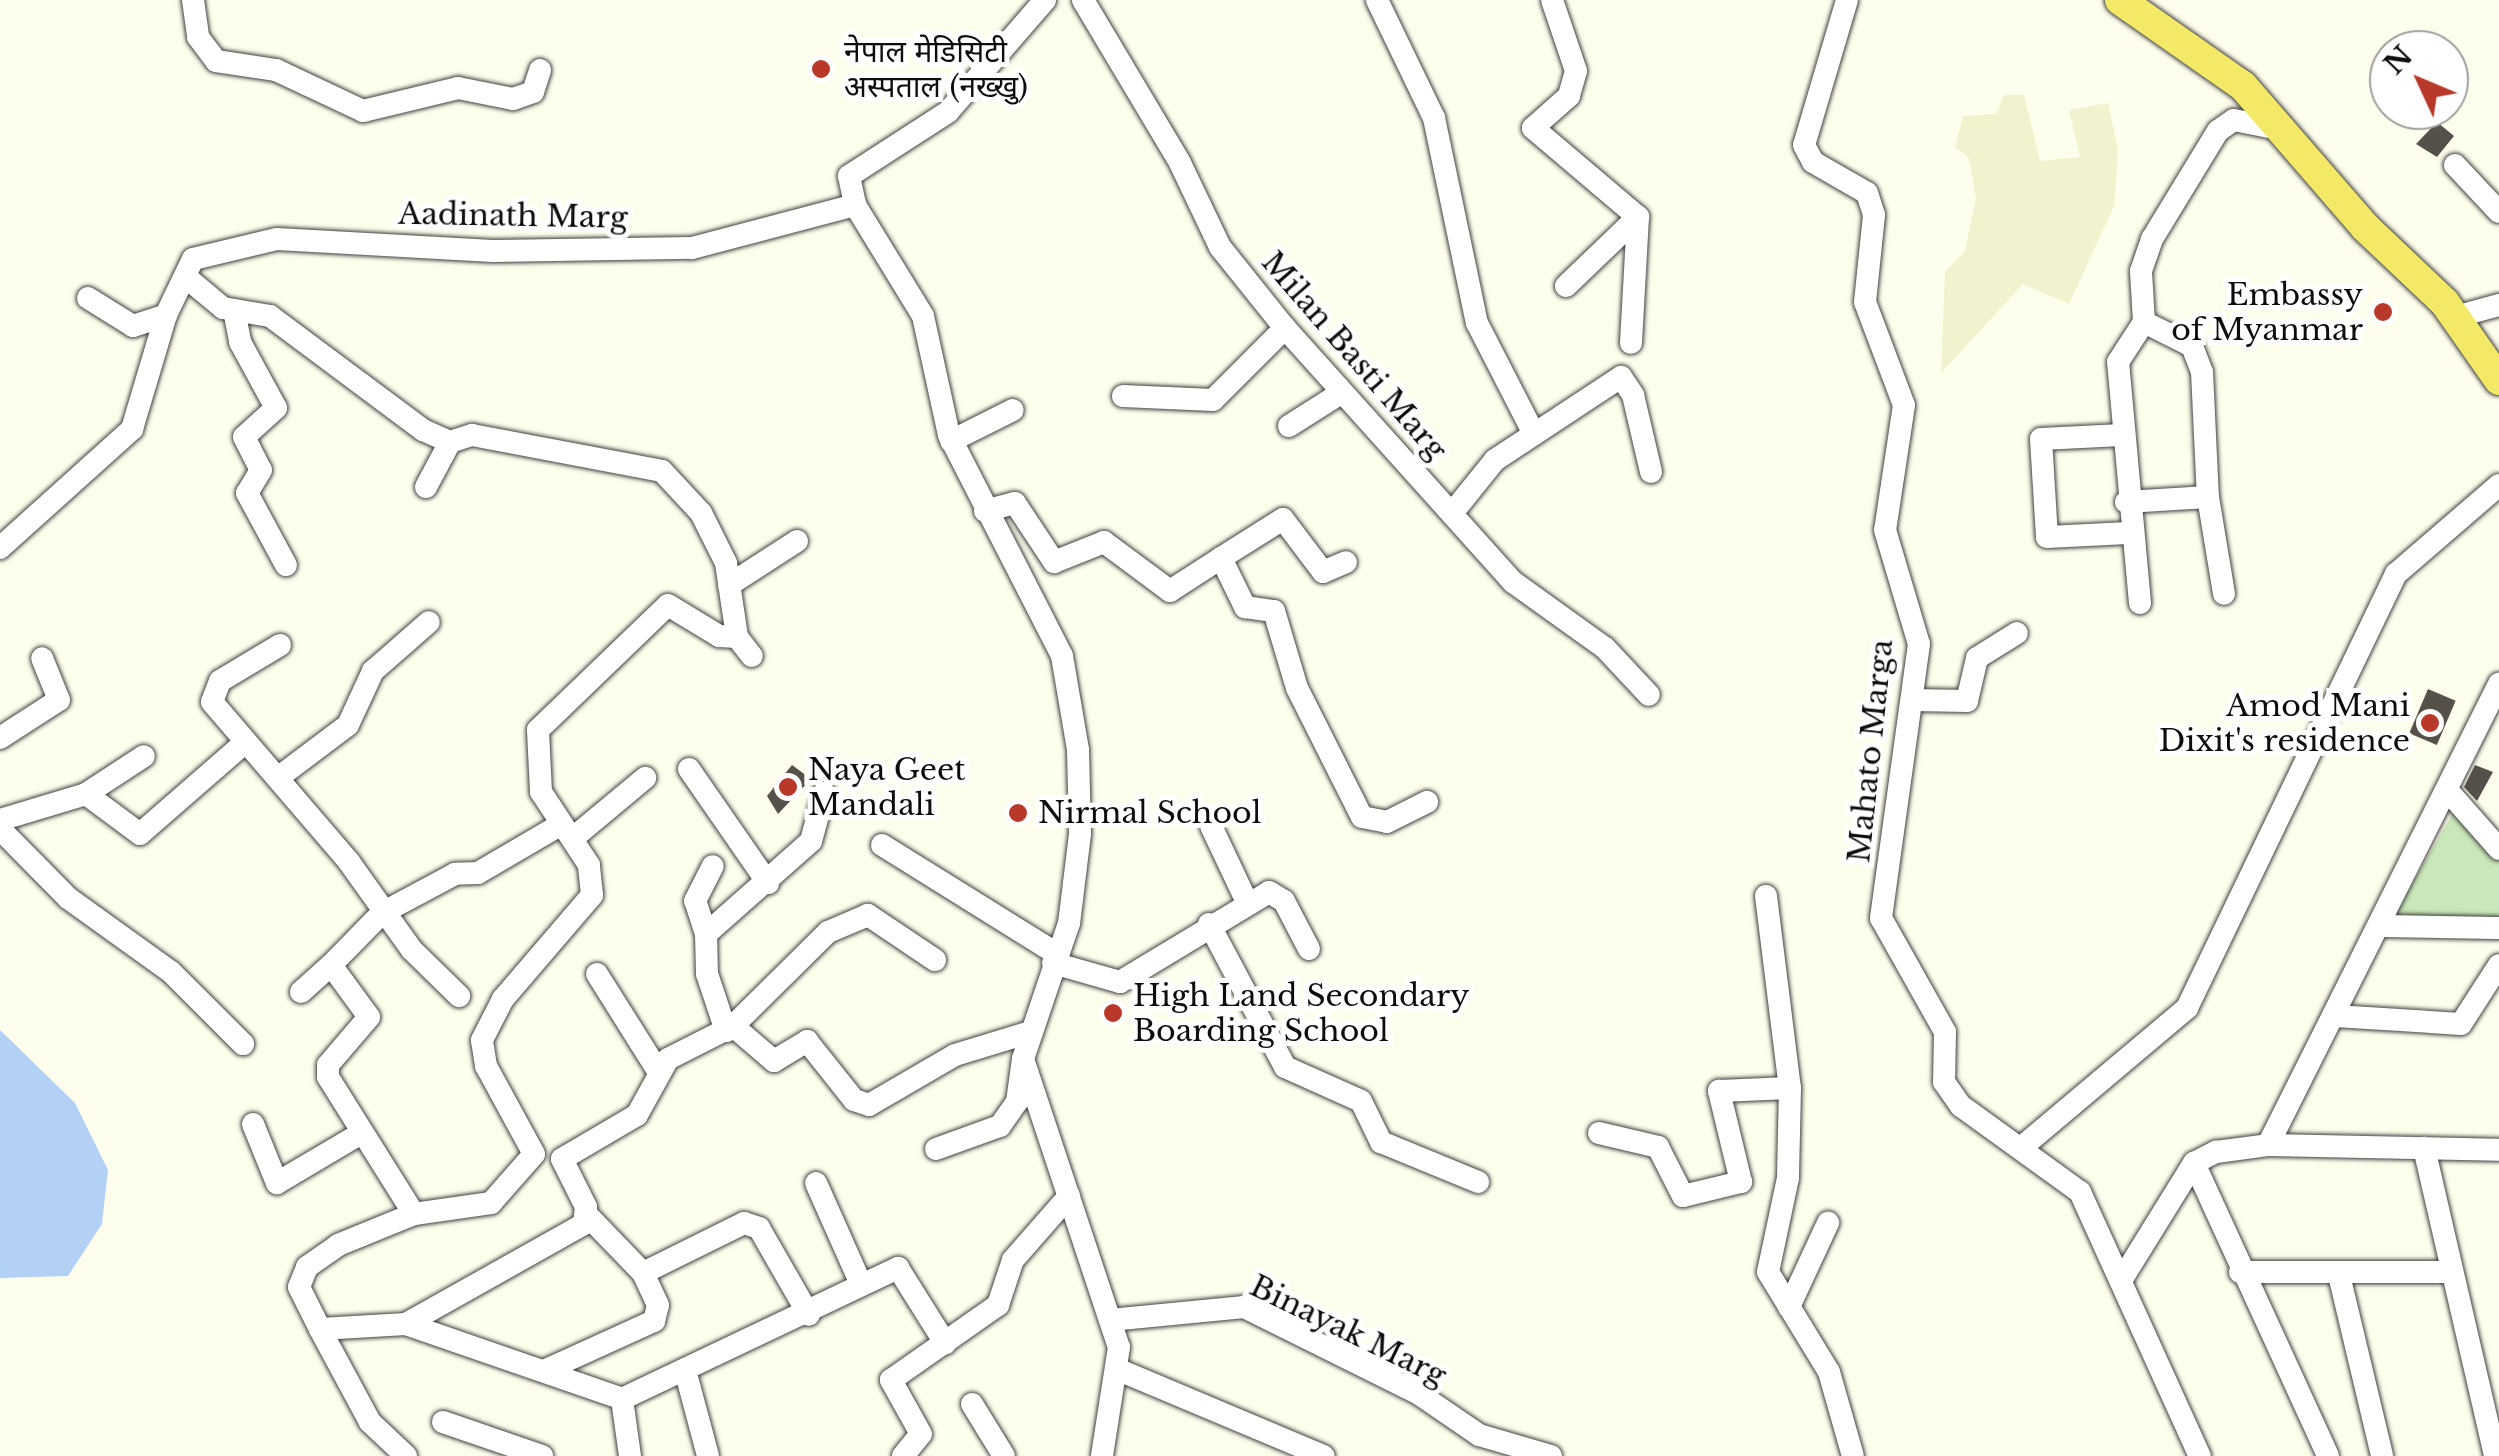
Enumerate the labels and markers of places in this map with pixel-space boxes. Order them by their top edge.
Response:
place label: नेपाल मेडिसिटी अस्पताल (नख्खु) [844,34,1028,104]
marker: नेपाल मेडिसिटी अस्पताल (नख्खु) [808,56,834,82]
place label: Embassy of Myanmar [2171,277,2363,348]
marker: Embassy of Myanmar [2372,301,2394,323]
place label: Amod Mani Dixit's residence [2159,688,2410,758]
marker: Amod Mani Dixit's residence [2419,712,2441,734]
place label: Naya Geet Mandali [808,752,966,822]
marker: Naya Geet Mandali [777,776,799,798]
place label: Nirmal School [1038,795,1261,831]
marker: Nirmal School [1007,802,1029,824]
place label: High Land Secondary Boarding School [1133,978,1469,1048]
marker: High Land Secondary Boarding School [1102,1002,1124,1024]

